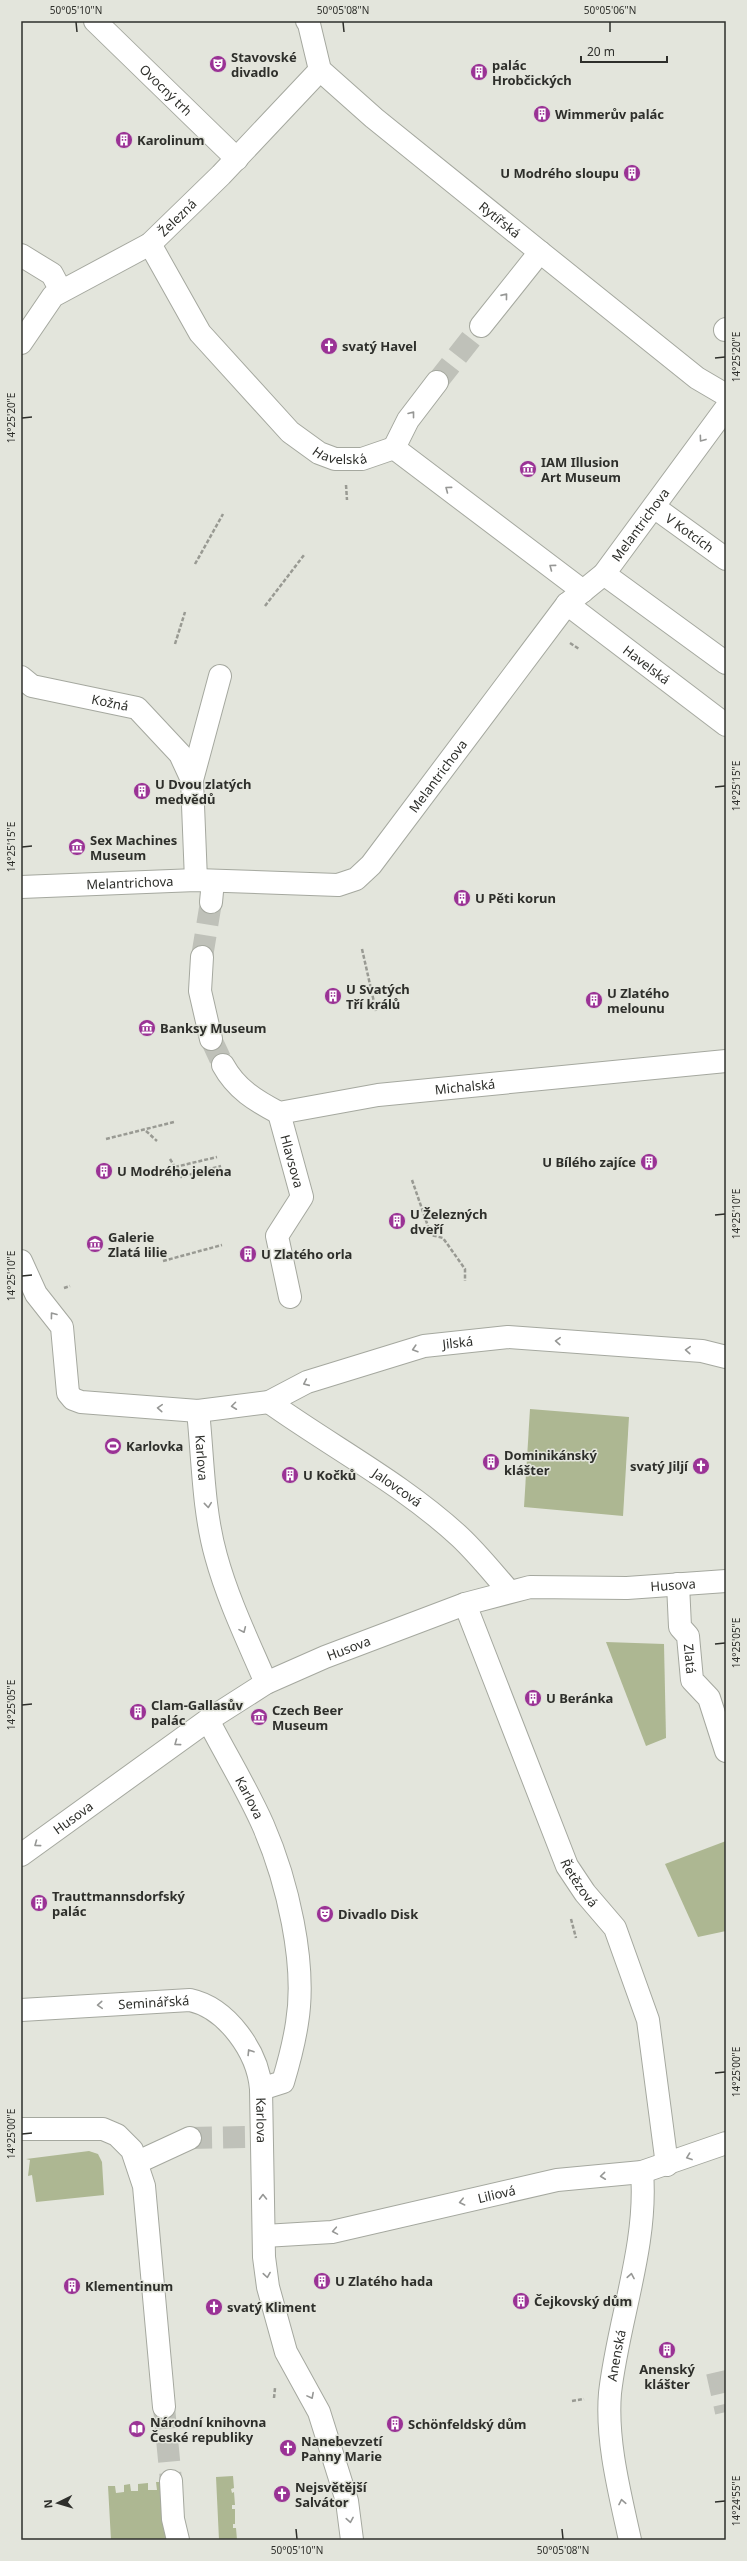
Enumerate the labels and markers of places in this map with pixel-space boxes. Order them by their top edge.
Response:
place label: Stavovské divadlo [231,48,297,81]
theatre icon: Stavovské divadlo [208,54,228,74]
place label: palác Hrobčických [492,56,572,89]
building icon: palác Hrobčických [469,62,489,82]
building icon: Wimmerův palác [532,104,552,124]
place label: Wimmerův palác [555,105,664,123]
building icon: Karolinum [114,130,134,150]
place label: Karolinum [137,131,204,149]
building icon: U Modrého sloupu [622,163,642,183]
place label: U Modrého sloupu [500,164,619,182]
church icon: svatý Havel [319,336,339,356]
place label: svatý Havel [342,337,417,355]
place label: IAM Illusion Art Museum [541,453,621,486]
museum icon: IAM Illusion Art Museum [518,459,538,479]
place label: U Dvou zlatých medvědů [155,775,251,808]
building icon: U Dvou zlatých medvědů [132,781,152,801]
place label: Sex Machines Museum [90,831,177,864]
museum icon: Sex Machines Museum [67,837,87,857]
building icon: U Pěti korun [452,888,472,908]
place label: U Pěti korun [475,889,556,907]
place label: U Svatých Tří králů [346,980,410,1013]
place label: U Zlatého melounu [607,984,669,1017]
building icon: U Svatých Tří králů [323,986,343,1006]
building icon: U Zlatého melounu [584,990,604,1010]
museum icon: Banksy Museum [137,1018,157,1038]
place label: Banksy Museum [160,1019,266,1037]
building icon: U Bílého zajíce [639,1152,659,1172]
place label: U Bílého zajíce [542,1153,636,1171]
building icon: U Modrého jelena [94,1161,114,1181]
place label: U Modrého jelena [117,1162,232,1180]
place label: U Železných dveří [410,1205,487,1238]
building icon: U Železných dveří [387,1211,407,1231]
place label: Galerie Zlatá lilie [108,1228,168,1261]
museum icon: Galerie Zlatá lilie [85,1234,105,1254]
building icon: U Zlatého orla [238,1244,258,1264]
place label: U Zlatého orla [261,1245,352,1263]
sports icon: Karlovka [103,1436,123,1456]
place label: Karlovka [126,1437,183,1455]
place label: Dominikánský klášter [504,1446,597,1479]
building icon: Dominikánský klášter [481,1452,501,1472]
church icon: svatý Jiljí [691,1456,711,1476]
place label: svatý Jiljí [630,1457,689,1475]
building icon: U Kočků [280,1465,300,1485]
place label: U Kočků [303,1466,356,1484]
building icon: U Beránka [523,1688,543,1708]
place label: U Beránka [546,1689,613,1707]
place label: Clam-Gallasův palác [151,1696,244,1729]
place label: Czech Beer Museum [272,1701,343,1734]
building icon: Clam-Gallasův palác [128,1702,148,1722]
museum icon: Czech Beer Museum [249,1707,269,1727]
place label: Trauttmannsdorfský palác [52,1887,186,1920]
building icon: Trauttmannsdorfský palác [29,1893,49,1913]
theatre icon: Divadlo Disk [315,1904,335,1924]
place label: Divadlo Disk [338,1905,419,1923]
building icon: U Zlatého hada [312,2271,332,2291]
place label: U Zlatého hada [335,2272,433,2290]
building icon: Klementinum [62,2276,82,2296]
place label: Klementinum [85,2277,173,2295]
building icon: Čejkovský dům [511,2291,531,2311]
place label: Čejkovský dům [534,2292,632,2310]
church icon: svatý Kliment [204,2297,224,2317]
place label: svatý Kliment [227,2298,316,2316]
building icon: Anenský klášter [657,2340,677,2360]
place label: Anenský klášter [639,2360,695,2393]
place label: Národní knihovna České republiky [150,2413,266,2446]
building icon: Schönfeldský dům [385,2414,405,2434]
place label: Schönfeldský dům [408,2415,527,2433]
library icon: Národní knihovna České republiky [127,2419,147,2439]
place label: Nanebevzetí Panny Marie [301,2432,384,2465]
church icon: Nanebevzetí Panny Marie [278,2438,298,2458]
place label: Nejsvětější Salvátor [295,2478,368,2511]
church icon: Nejsvětější Salvátor [272,2484,292,2504]

